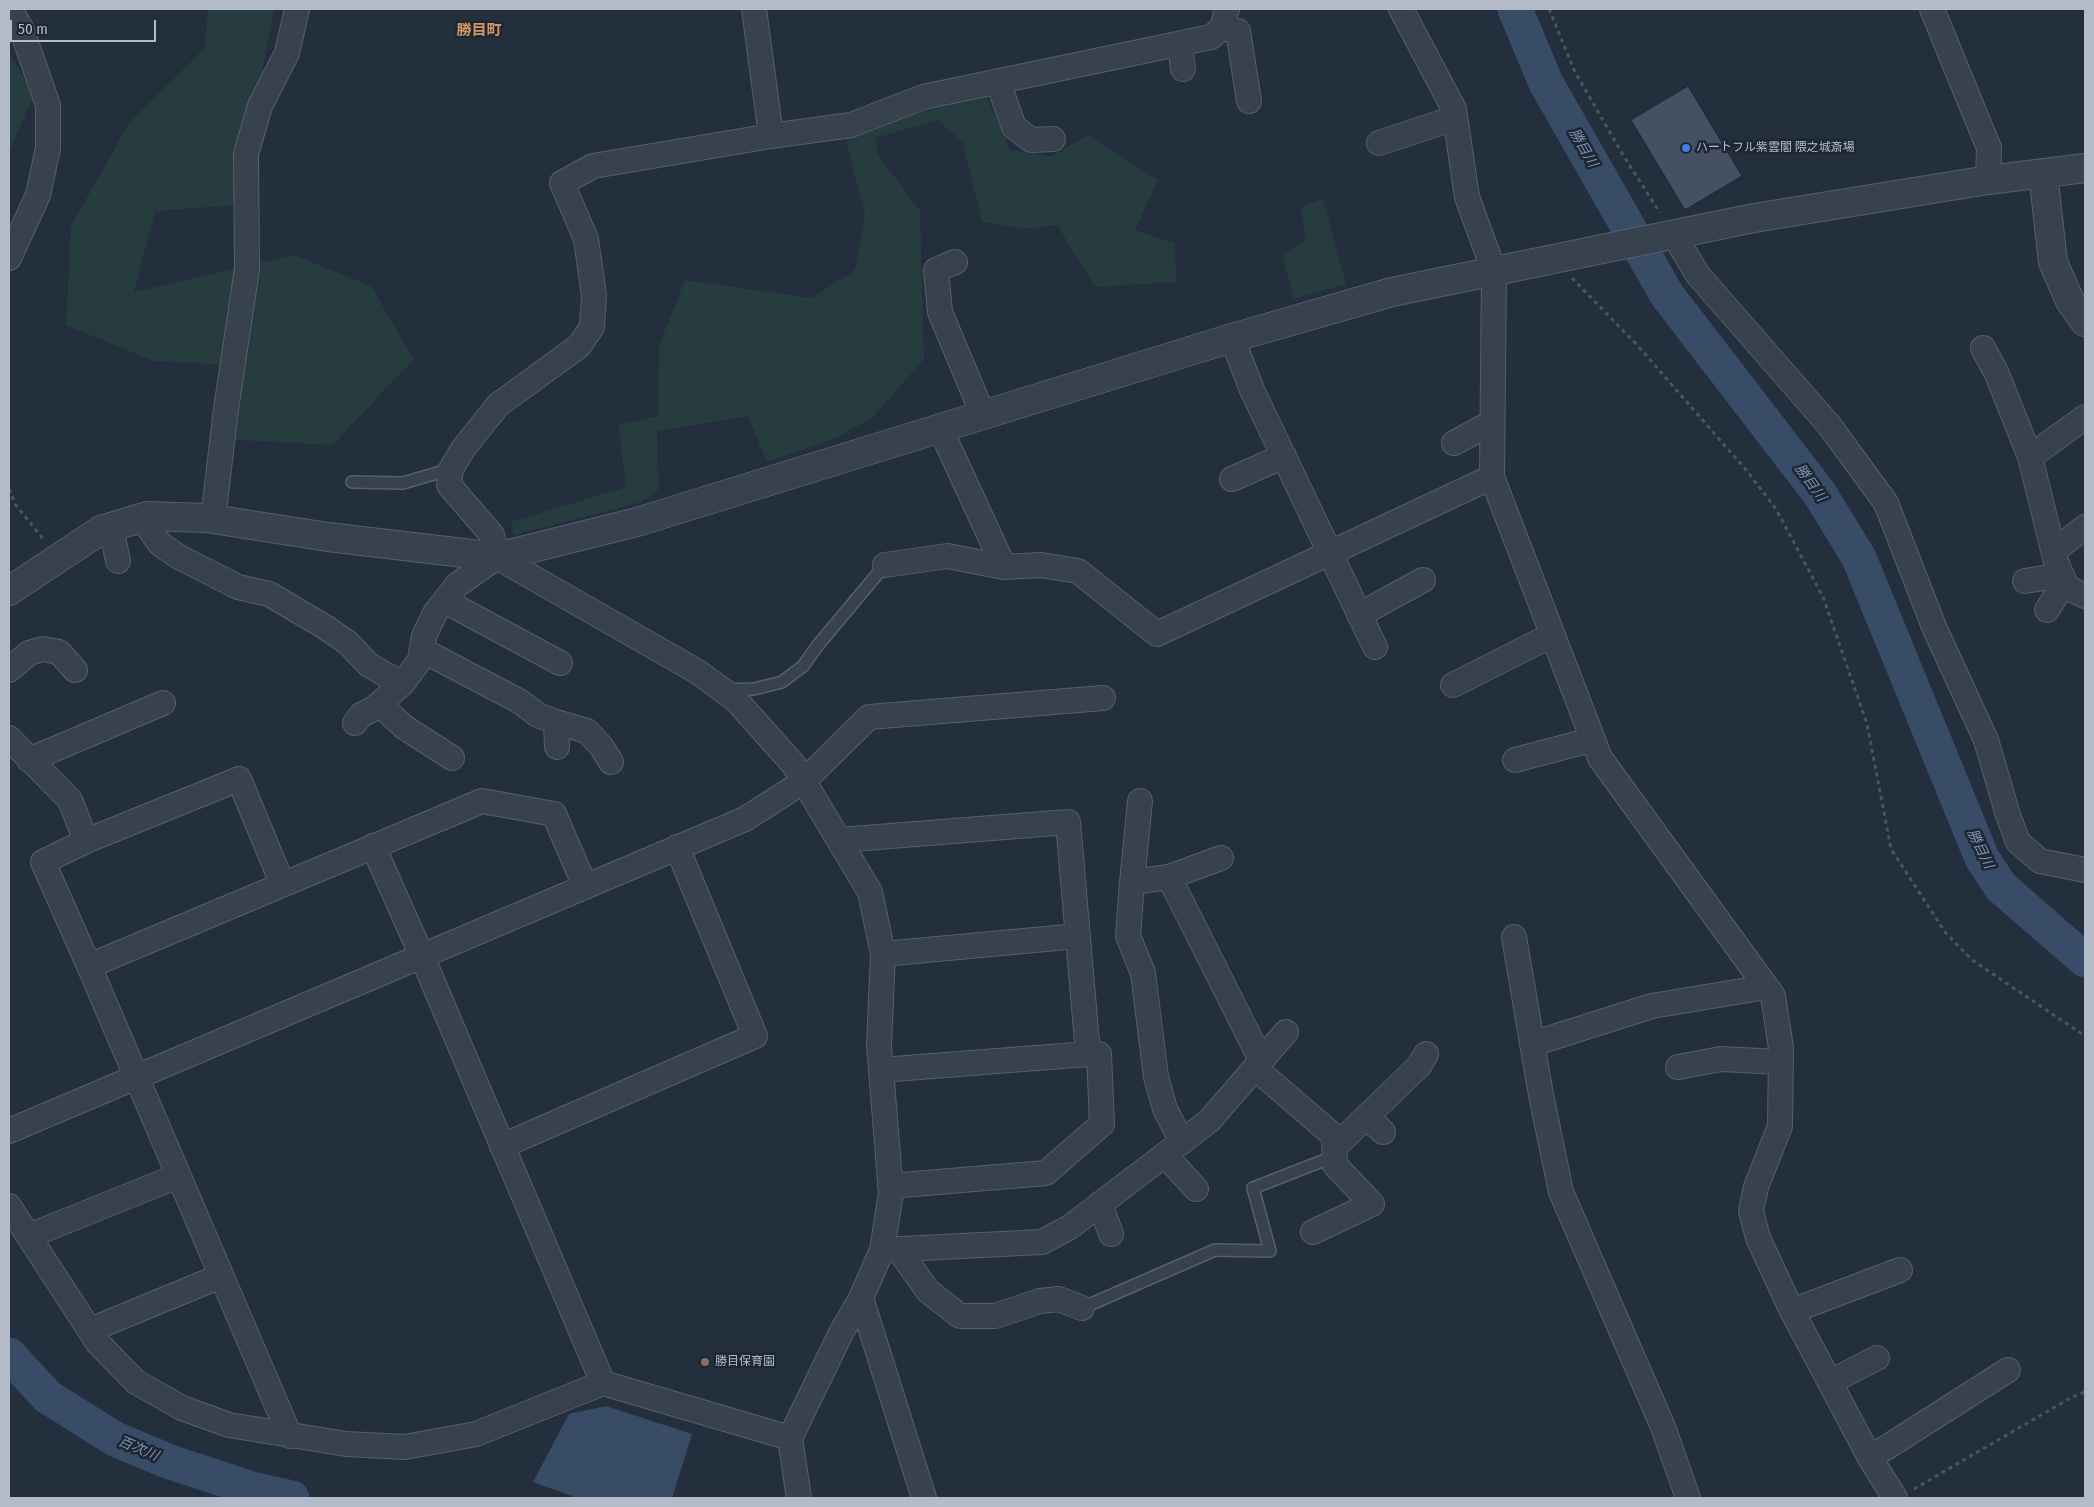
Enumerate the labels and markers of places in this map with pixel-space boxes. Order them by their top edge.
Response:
place label: ハートフル紫雲閣 隈之城斎場 [1696,141,1855,155]
marker: ハートフル紫雲閣 隈之城斎場 [1680,142,1692,154]
place label: 勝目保育園 [715,1355,775,1369]
marker: 勝目保育園 [699,1356,711,1368]

